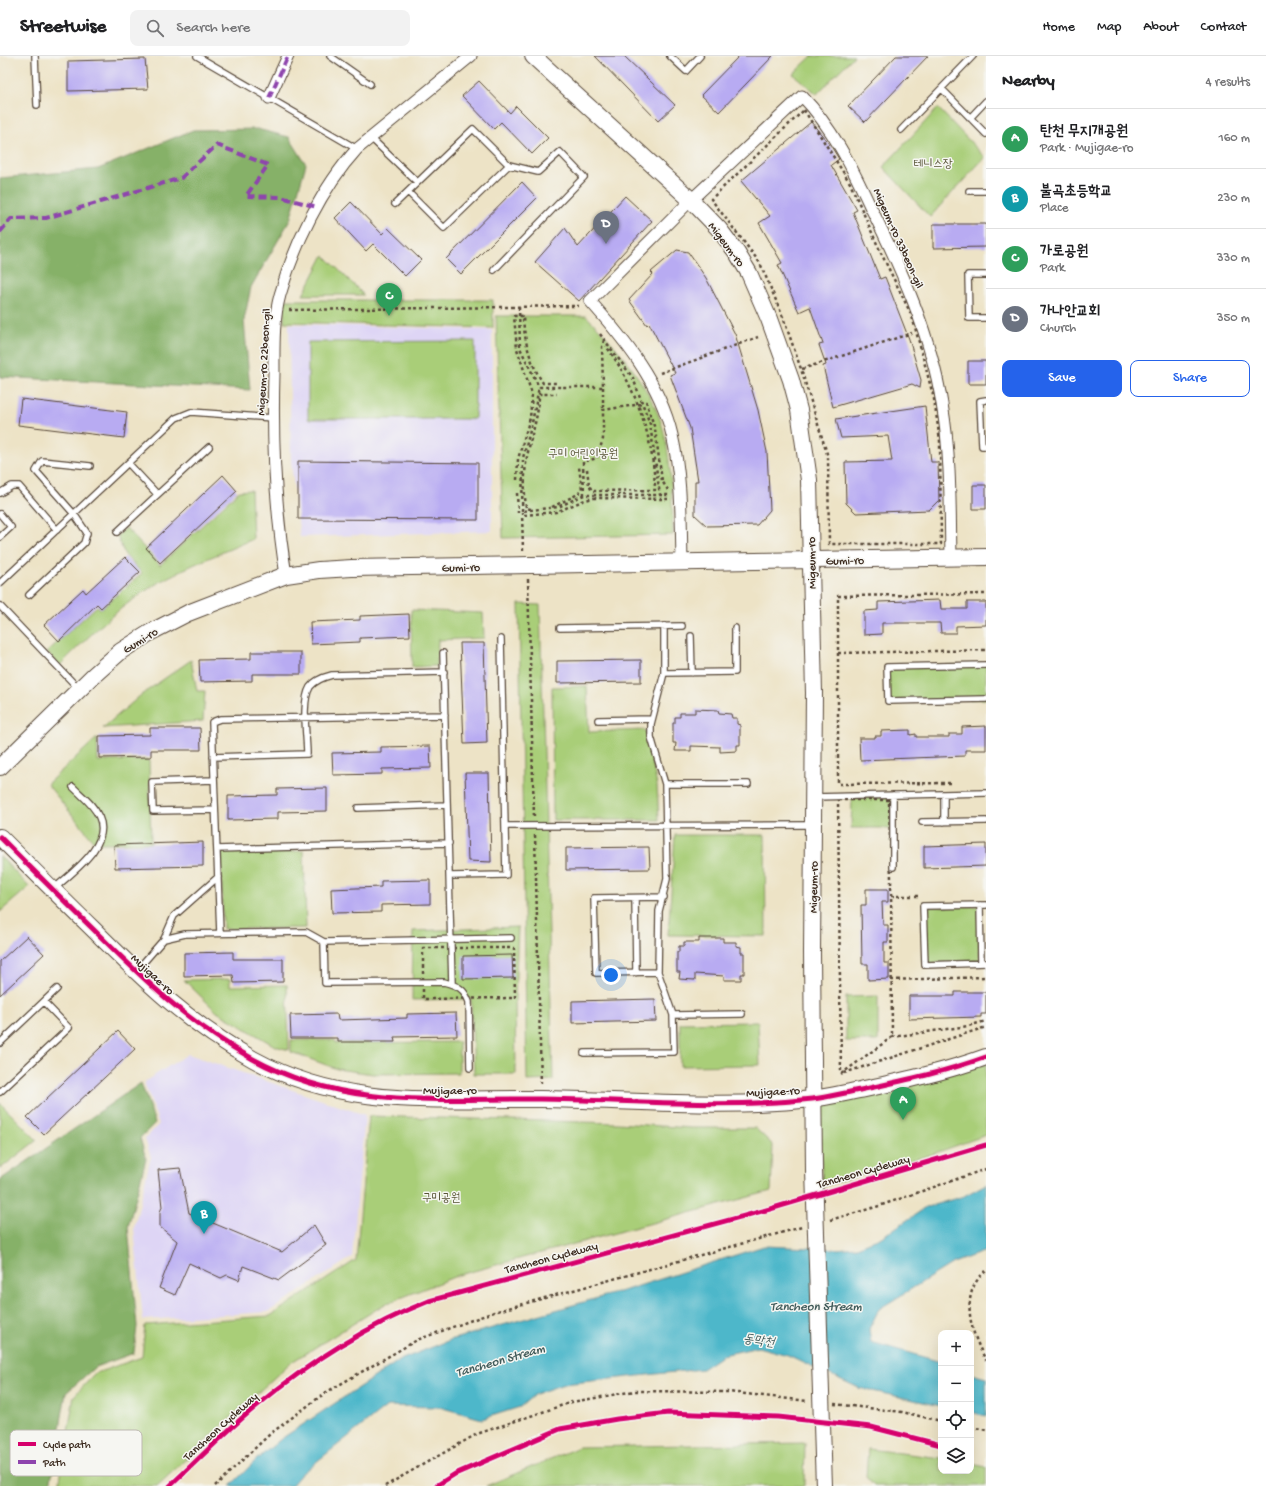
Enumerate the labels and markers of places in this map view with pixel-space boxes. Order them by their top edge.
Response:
pin: D [593,211,619,244]
pin: C [376,283,402,316]
pin: A [890,1087,916,1120]
pin: B [191,1201,217,1234]

